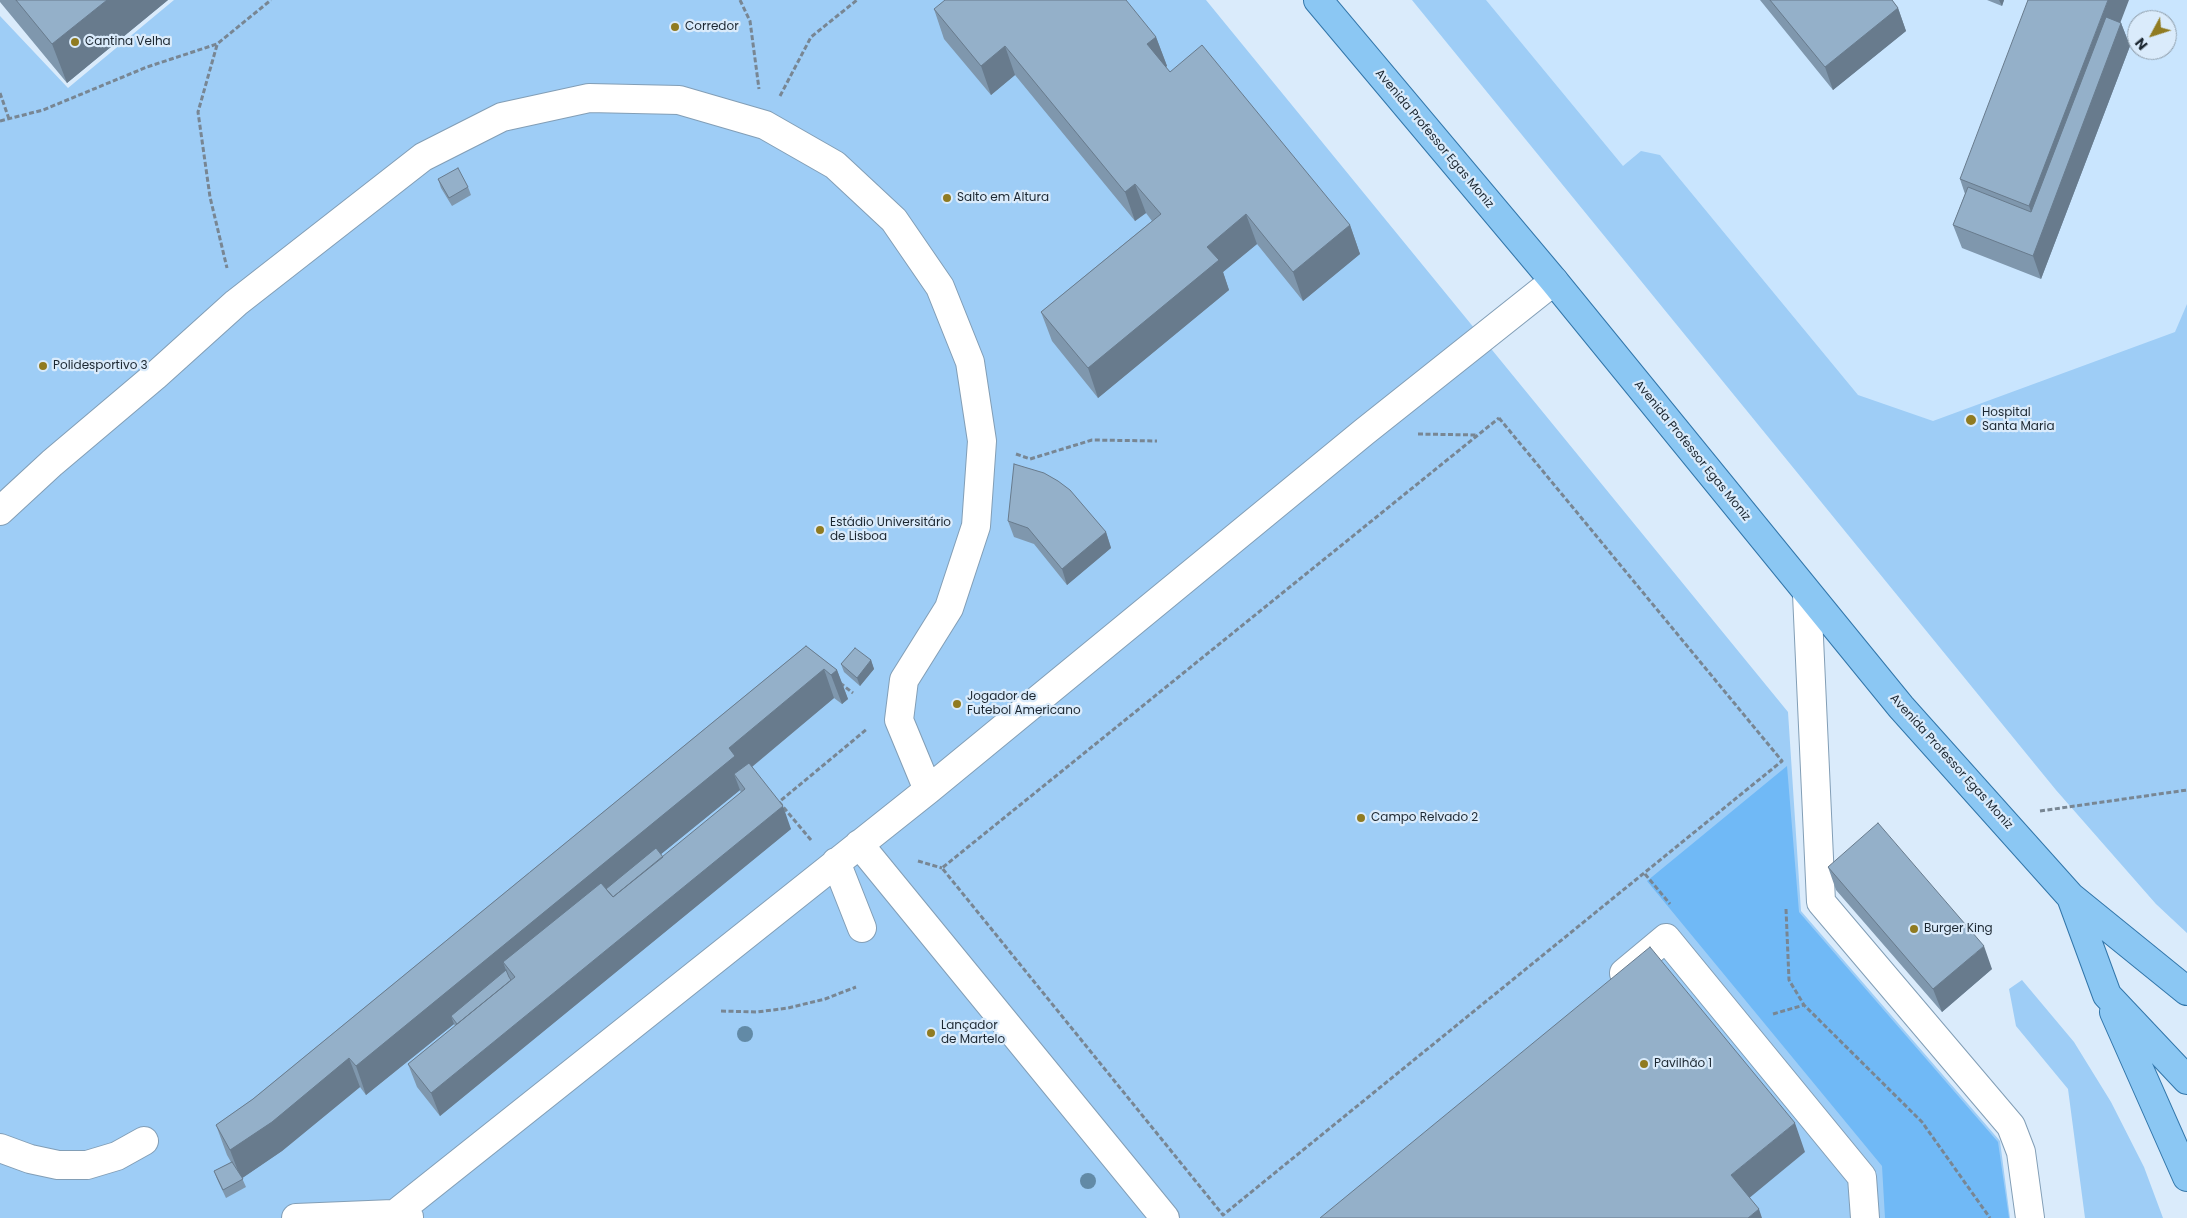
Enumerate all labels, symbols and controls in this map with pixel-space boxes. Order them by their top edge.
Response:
north arrow [2127,10,2177,60]
place label: Corredor [685,20,739,34]
marker: Corredor [669,21,681,33]
text: N [2130,34,2152,54]
place label: Cantina Velha [85,35,171,49]
marker: Cantina Velha [69,36,81,48]
street label: Avenida Professor Egas Moniz [1372,67,1496,211]
place label: Salto em Altura [957,191,1049,205]
marker: Salto em Altura [941,192,953,204]
place label: Polidesportivo 3 [53,359,148,373]
marker: Polidesportivo 3 [37,360,49,372]
street label: Avenida Professor Egas Moniz [1631,378,1753,524]
place label: Hospital Santa Maria [1982,406,2055,434]
marker: Hospital Santa Maria [1964,413,1978,427]
place label: Estádio Universitário de Lisboa [830,516,951,544]
marker: Estádio Universitário de Lisboa [814,524,826,536]
place label: Jogador de Futebol Americano [967,690,1081,718]
street label: Avenida Professor Egas Moniz [1887,692,2015,832]
marker: Jogador de Futebol Americano [951,698,963,710]
place label: Campo Relvado 2 [1371,811,1478,825]
marker: Campo Relvado 2 [1355,812,1367,824]
place label: Burger King [1924,922,1993,936]
marker: Burger King [1908,923,1920,935]
place label: Lançador de Martelo [941,1019,1005,1047]
marker: Lançador de Martelo [925,1027,937,1039]
place label: Pavilhão 1 [1654,1057,1712,1071]
marker: Pavilhão 1 [1638,1058,1650,1070]

